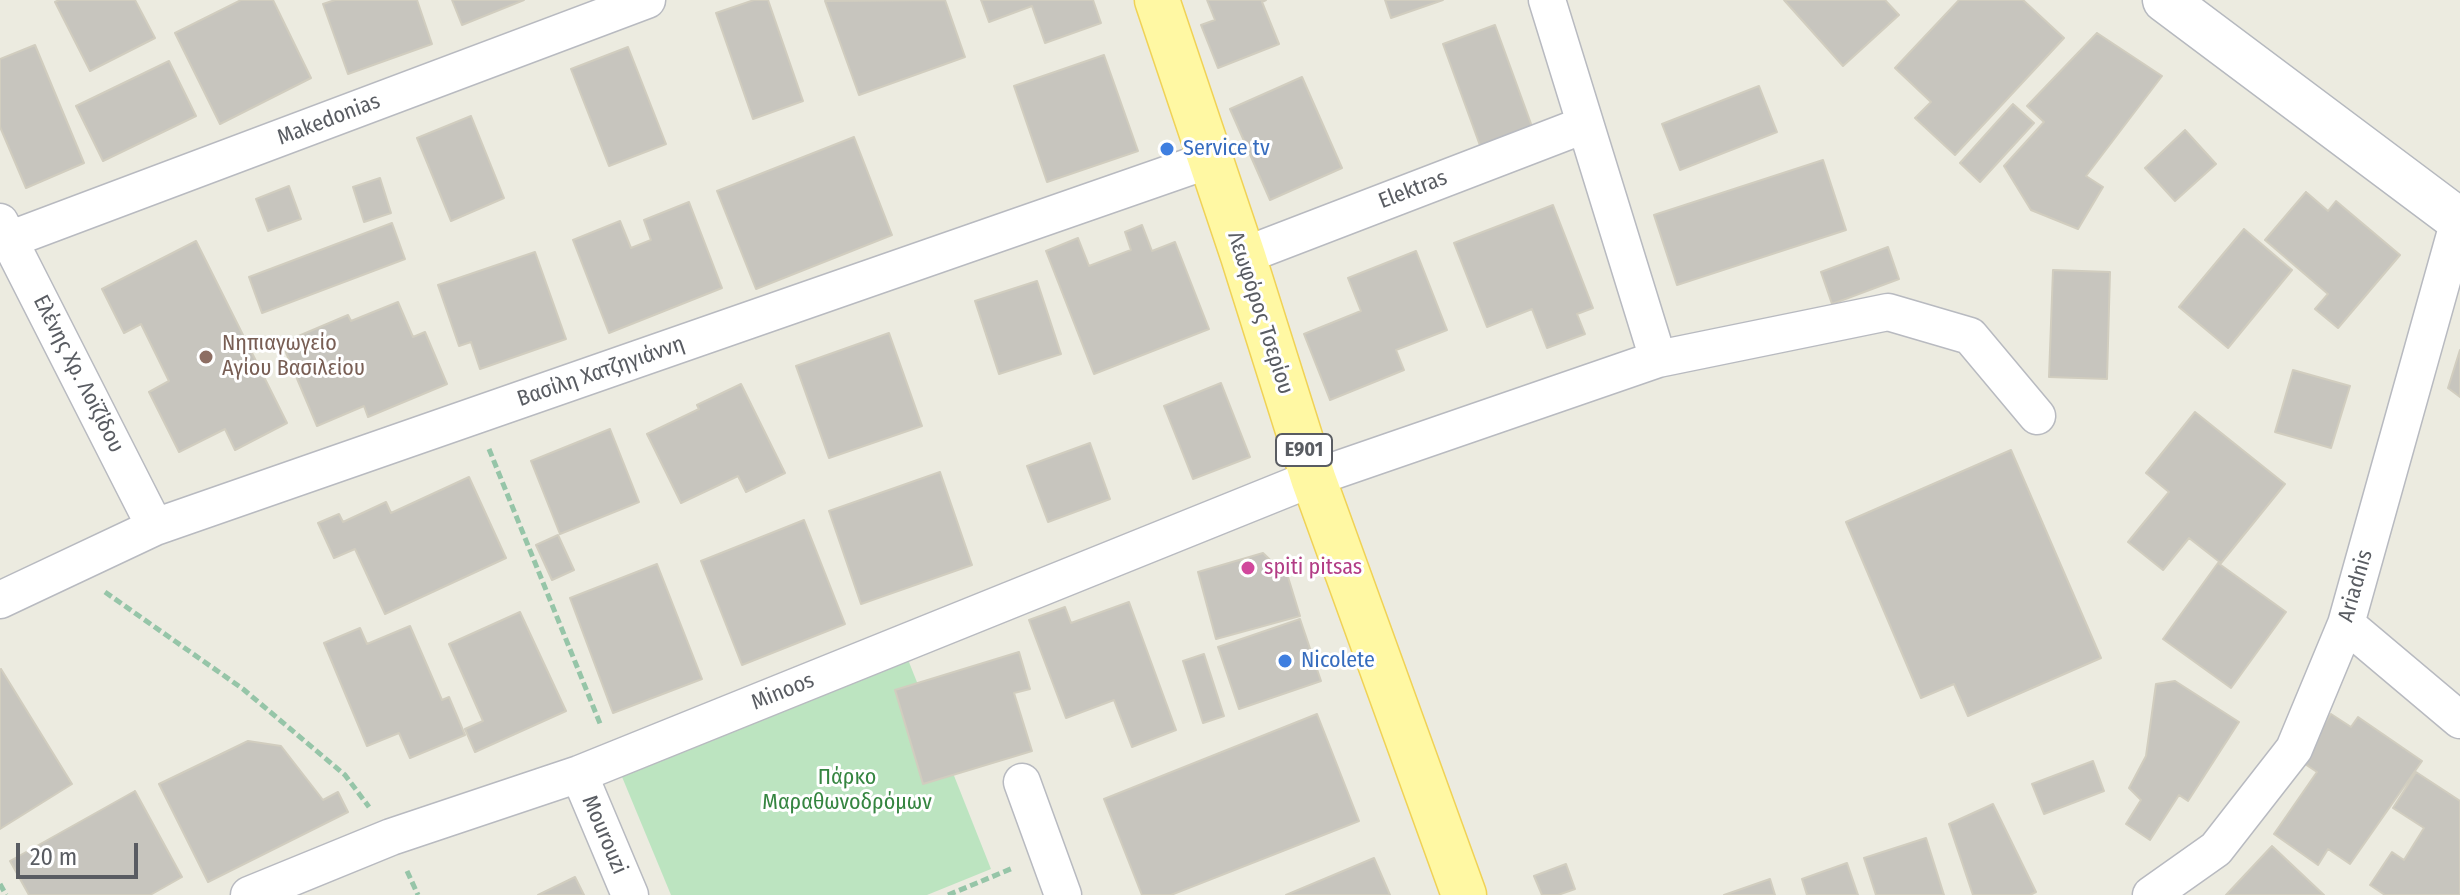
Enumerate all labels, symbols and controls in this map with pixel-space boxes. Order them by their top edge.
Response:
street label: Makedonias [274,88,384,152]
place label: Service tv [1183,136,1270,162]
marker: Service tv [1158,140,1176,158]
street label: Elektras [1375,165,1451,215]
street label: Λεωφόρος Τσερίου [1221,228,1299,398]
street label: Ελένης Χρ. Λοϊζίδου [27,291,129,457]
place label: Νηπιαγωγείο Αγίου Βασιλείου [222,331,365,382]
street label: Βασίλη Χατζηγιάννη [514,331,688,413]
marker: Νηπιαγωγείο Αγίου Βασιλείου [197,348,215,366]
road number: E901 [1276,434,1332,466]
street label: Ariadnis [2333,547,2379,625]
place label: spiti pitsas [1264,555,1362,581]
marker: spiti pitsas [1239,559,1257,577]
place label: Nicolete [1301,648,1375,674]
marker: Nicolete [1276,652,1294,670]
street label: Minoos [748,668,818,716]
park label: Πάρκο Μαραθωνοδρόμων [762,765,932,816]
street label: Mourouzi [576,792,632,878]
scale bar [20,827,142,877]
text: 20 m [30,843,77,871]

